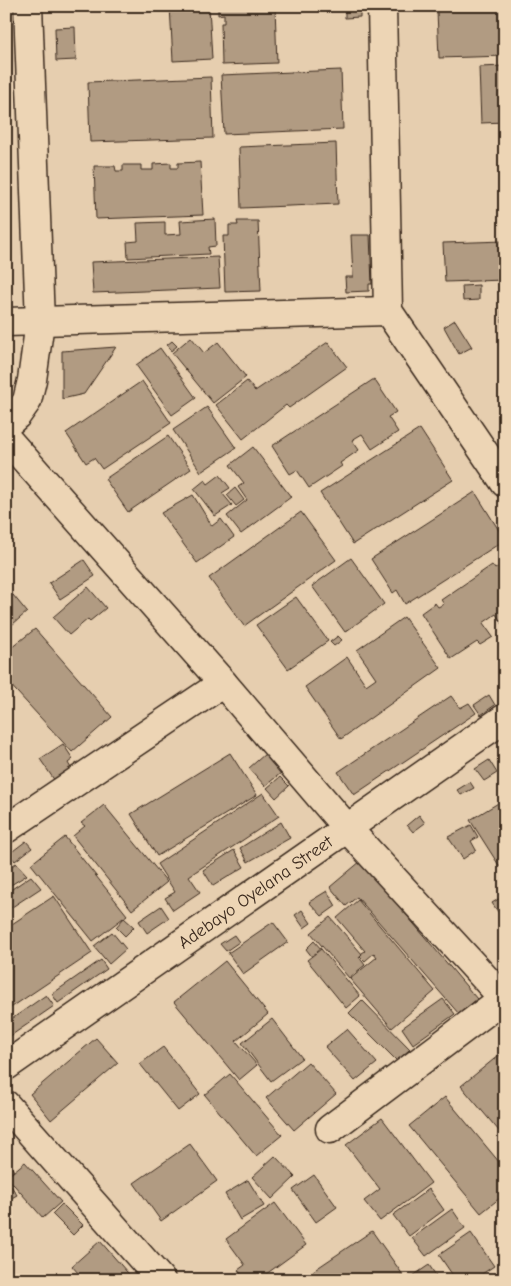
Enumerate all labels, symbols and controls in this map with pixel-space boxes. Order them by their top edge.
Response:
street label: Adebayo Oyelana Street [174,831,337,953]

